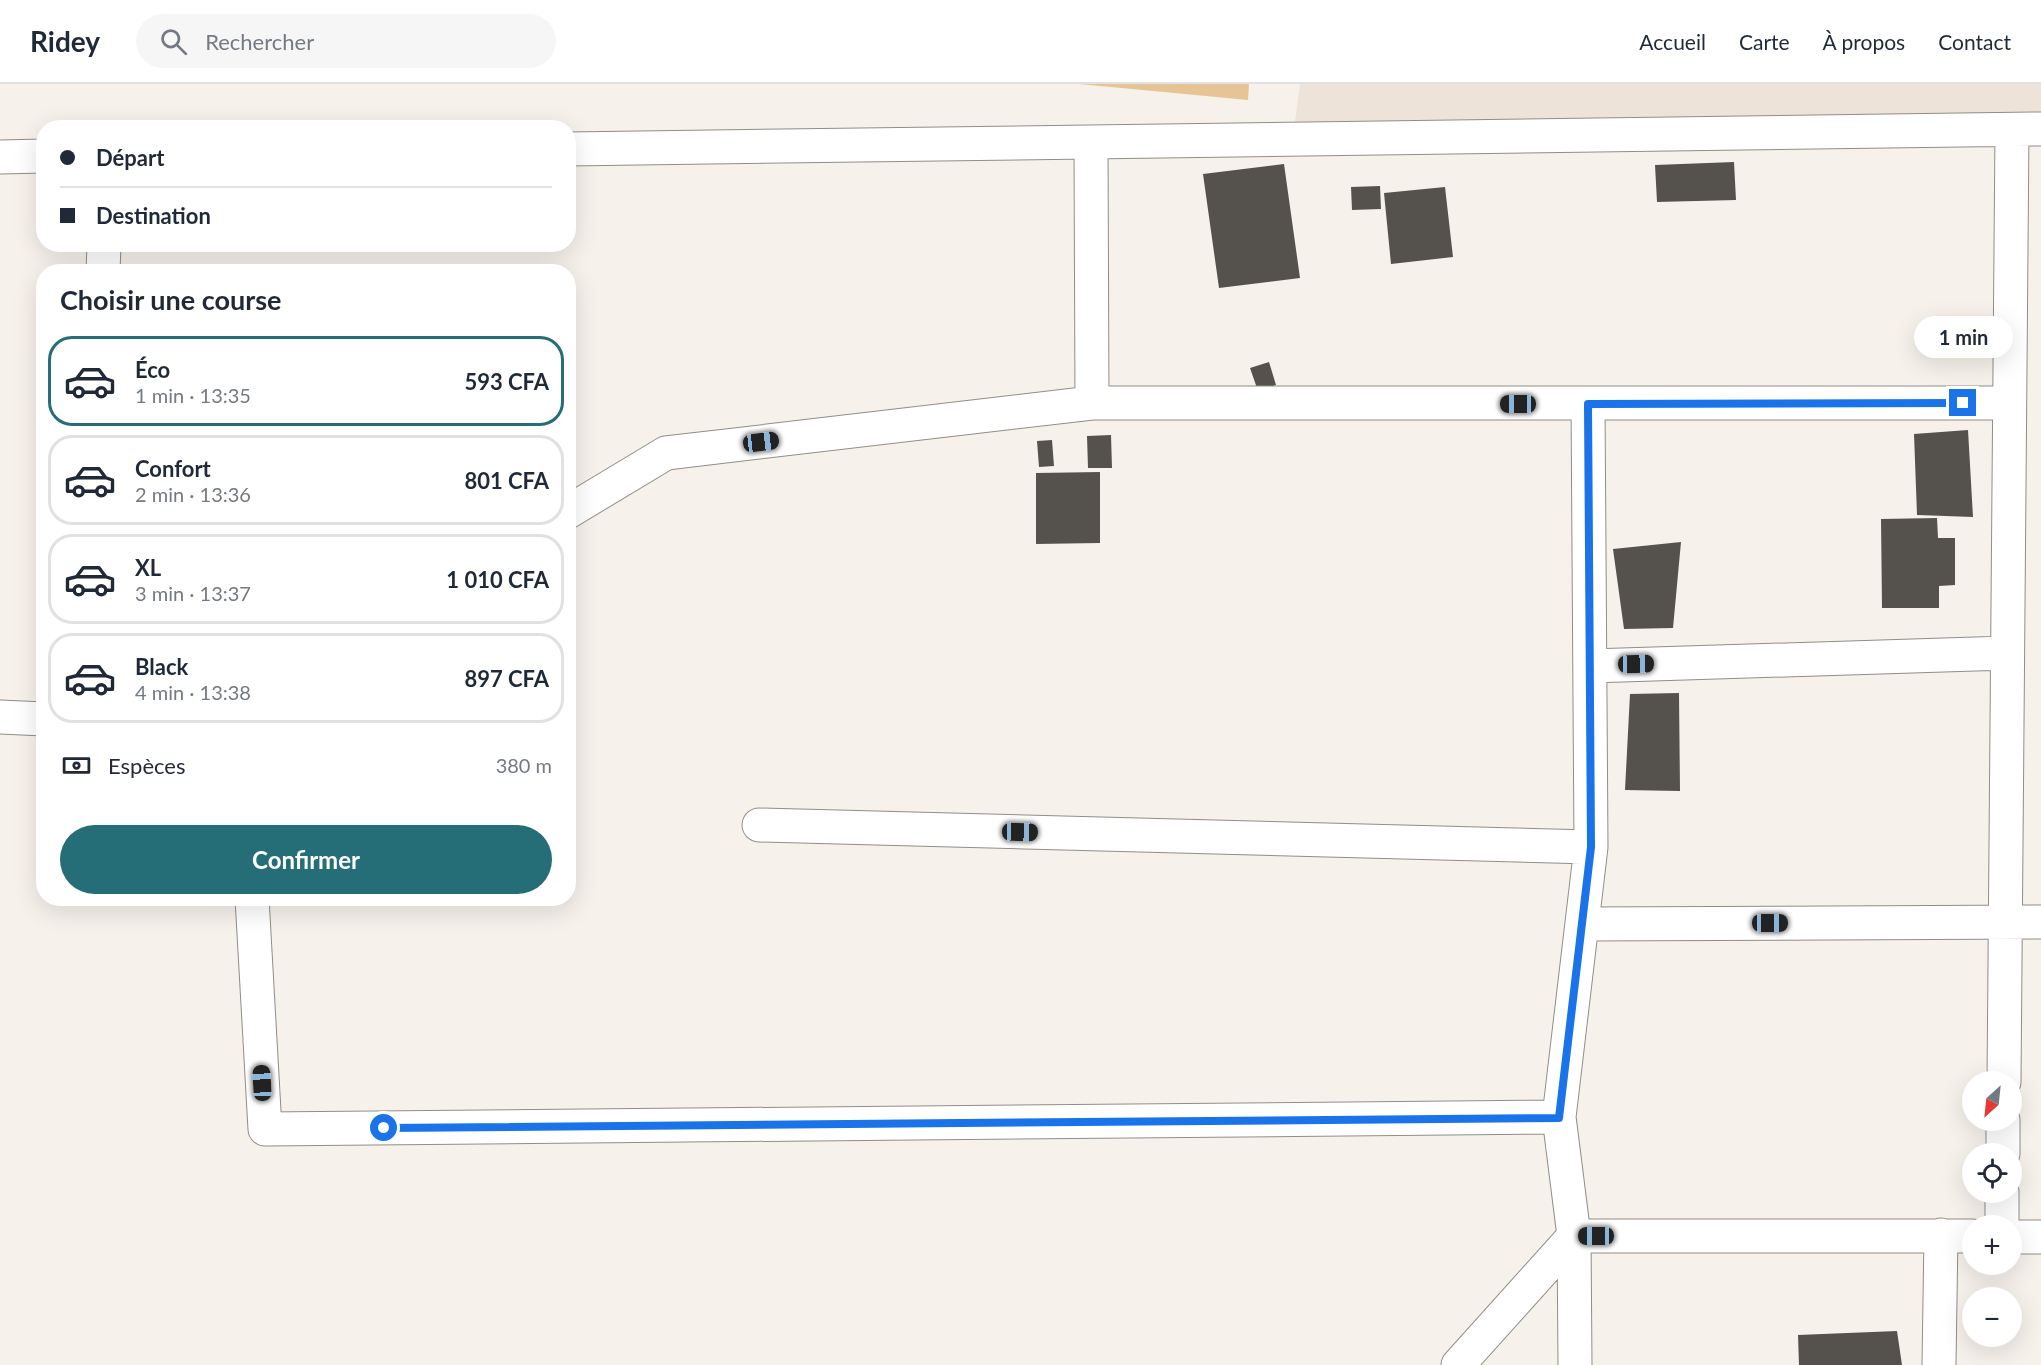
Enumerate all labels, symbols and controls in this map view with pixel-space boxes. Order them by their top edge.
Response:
search box [136,14,556,68]
text: Ridey [30,24,100,58]
icon: search [157,25,190,58]
text: Rechercher [205,28,314,55]
text: Accueil [1639,29,1706,54]
text: Carte [1739,29,1790,54]
text: À propos [1823,29,1905,54]
text: Contact [1938,29,2011,54]
text: Départ [96,144,164,171]
text: Destination [96,202,211,229]
text: Choisir une course [60,283,282,316]
callout: 1 min [1914,316,2012,358]
text: 1 min [1939,325,1988,349]
icon: car [63,354,117,408]
text: Éco [135,356,170,383]
text: 593 CFA [464,368,549,395]
text: 1 min · 13:35 [135,383,251,407]
route end [1949,389,1976,416]
car [1500,395,1536,413]
car [742,431,780,453]
icon: car [63,453,117,507]
text: Confort [135,455,211,482]
text: 801 CFA [464,467,549,494]
text: 2 min · 13:36 [135,482,251,506]
icon: car [63,552,117,606]
text: XL [135,554,161,581]
text: 1 010 CFA [446,566,549,593]
text: 3 min · 13:37 [135,581,251,605]
icon: car [63,651,117,705]
text: Black [135,653,188,680]
car [1618,655,1654,673]
text: 897 CFA [464,665,549,692]
text: 4 min · 13:38 [135,680,251,704]
icon: cash [60,749,93,782]
text: Espèces [108,752,185,779]
text: 380 m [496,753,552,777]
car [1002,823,1038,841]
button: Confirmer [60,825,552,894]
car [1752,914,1788,932]
car [252,1065,272,1101]
north arrow [1962,1071,2022,1131]
map controls [1962,1071,2022,1347]
route start [370,1114,397,1141]
button: locate [1962,1143,2022,1203]
button: + [1962,1215,2022,1275]
car [1578,1227,1614,1245]
button: − [1962,1287,2022,1347]

